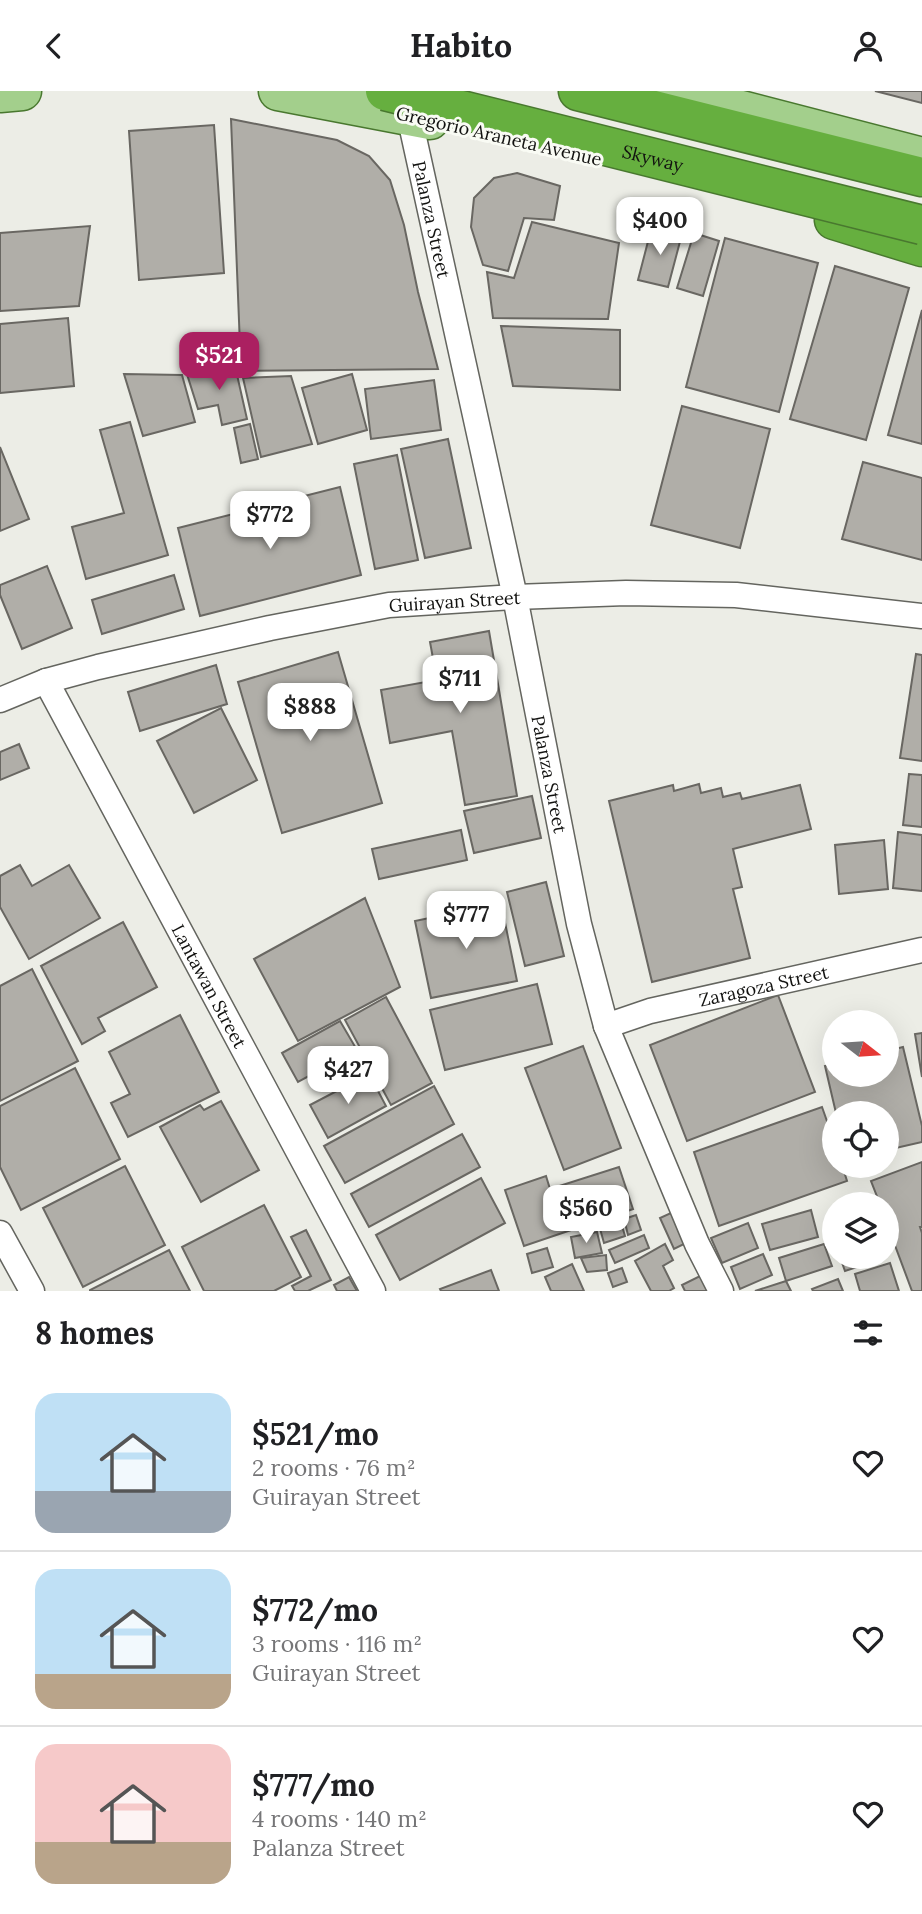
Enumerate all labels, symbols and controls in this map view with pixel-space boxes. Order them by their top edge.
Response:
text: Habito [410,25,512,66]
icon: back [35,27,73,65]
icon: person [849,27,887,65]
street label: Gregorio Araneta Avenue [394,101,604,171]
street label: Skyway [620,139,686,177]
street label: Palanza Street [408,159,456,280]
pin: $400 [619,197,701,257]
text: $400 [632,205,688,234]
pin: $521 [178,333,260,392]
text: $521 [195,340,243,369]
pin: $772 [229,491,311,551]
text: $772 [246,499,294,528]
street label: Guirayan Street [388,585,521,616]
pin: $711 [419,655,501,715]
text: $711 [439,663,482,692]
pin: $888 [269,683,351,743]
text: $888 [284,691,337,720]
street label: Palanza Street [527,713,572,835]
pin: $777 [425,891,507,951]
text: $777 [443,899,489,928]
street label: Lantawan Street [167,920,252,1052]
street label: Zaragoza Street [697,960,831,1011]
north arrow [822,1010,900,1087]
map controls [822,1010,899,1269]
pin: $427 [307,1047,389,1106]
text: $427 [323,1054,373,1083]
button: locate [822,1101,899,1178]
pin: $560 [545,1185,627,1245]
button: layers [822,1192,899,1269]
text: $560 [559,1193,613,1222]
text: 8 homes [35,1314,154,1352]
icon: filters [849,1314,887,1352]
text: $521/mo [252,1415,379,1453]
icon: home [91,1421,175,1505]
icon: heart [849,1444,887,1482]
text: 2 rooms · 76 m² [252,1453,416,1482]
text: Guirayan Street [252,1482,420,1511]
text: $772/mo [252,1591,378,1629]
icon: home [91,1597,175,1681]
icon: heart [849,1620,887,1658]
text: 3 rooms · 116 m² [252,1629,422,1658]
text: Guirayan Street [252,1658,420,1687]
text: $777/mo [252,1766,375,1804]
icon: home [91,1772,175,1856]
icon: heart [849,1795,887,1833]
text: 4 rooms · 140 m² [252,1804,427,1833]
text: Palanza Street [252,1833,405,1862]

